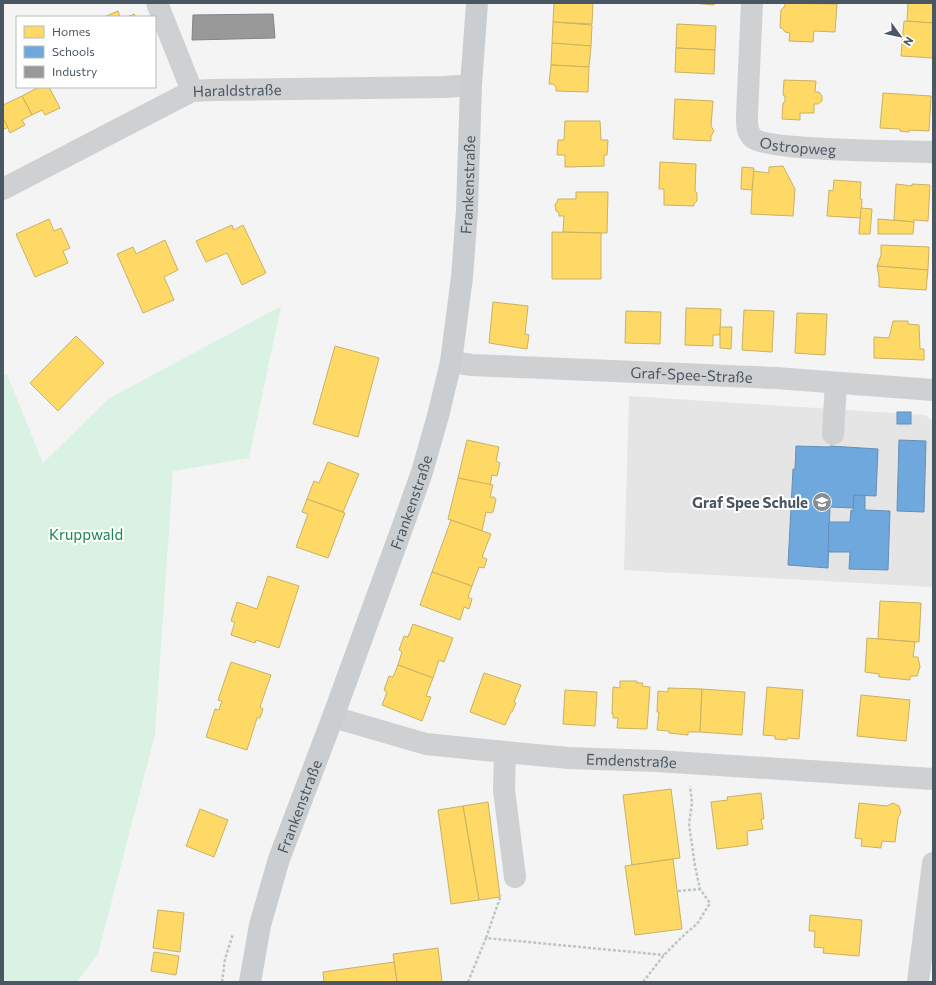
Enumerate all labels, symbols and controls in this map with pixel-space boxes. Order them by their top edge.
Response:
legend [16,16,156,88]
north arrow [880,16,920,56]
text: Homes [52,24,90,38]
text: N [901,35,917,49]
text: Schools [52,44,95,58]
text: Industry [52,64,97,78]
street label: Haraldstraße [192,80,282,100]
street label: Ostropweg [758,133,836,158]
street label: Frankenstraße [456,135,478,235]
street label: Graf-Spee-Straße [630,363,753,386]
street label: Frankenstraße [386,453,435,552]
school or university icon: Graf Spee Schule [811,491,833,513]
place label: Graf Spee Schule [692,493,808,511]
park label: Kruppwald [49,525,123,543]
street label: Emdenstraße [586,750,677,771]
street label: Frankenstraße [273,757,325,856]

